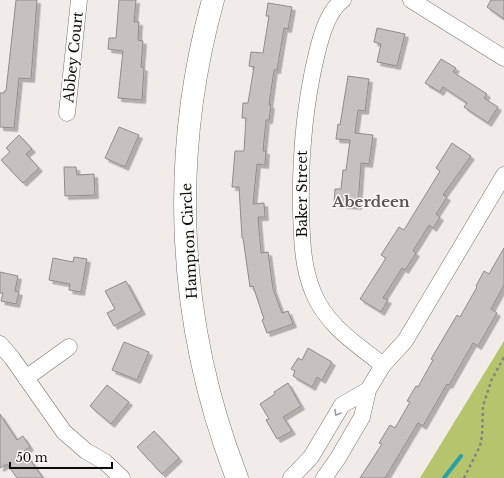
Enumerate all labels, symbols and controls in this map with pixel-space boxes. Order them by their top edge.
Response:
street label: Abbey Court [59,10,87,104]
street label: Baker Street [293,150,311,238]
street label: Hampton Circle [177,183,201,299]
district label: Aberdeen [331,192,410,211]
one-way arrow [335,409,342,416]
scale bar [10,444,112,470]
text: 50 m [16,450,48,465]

